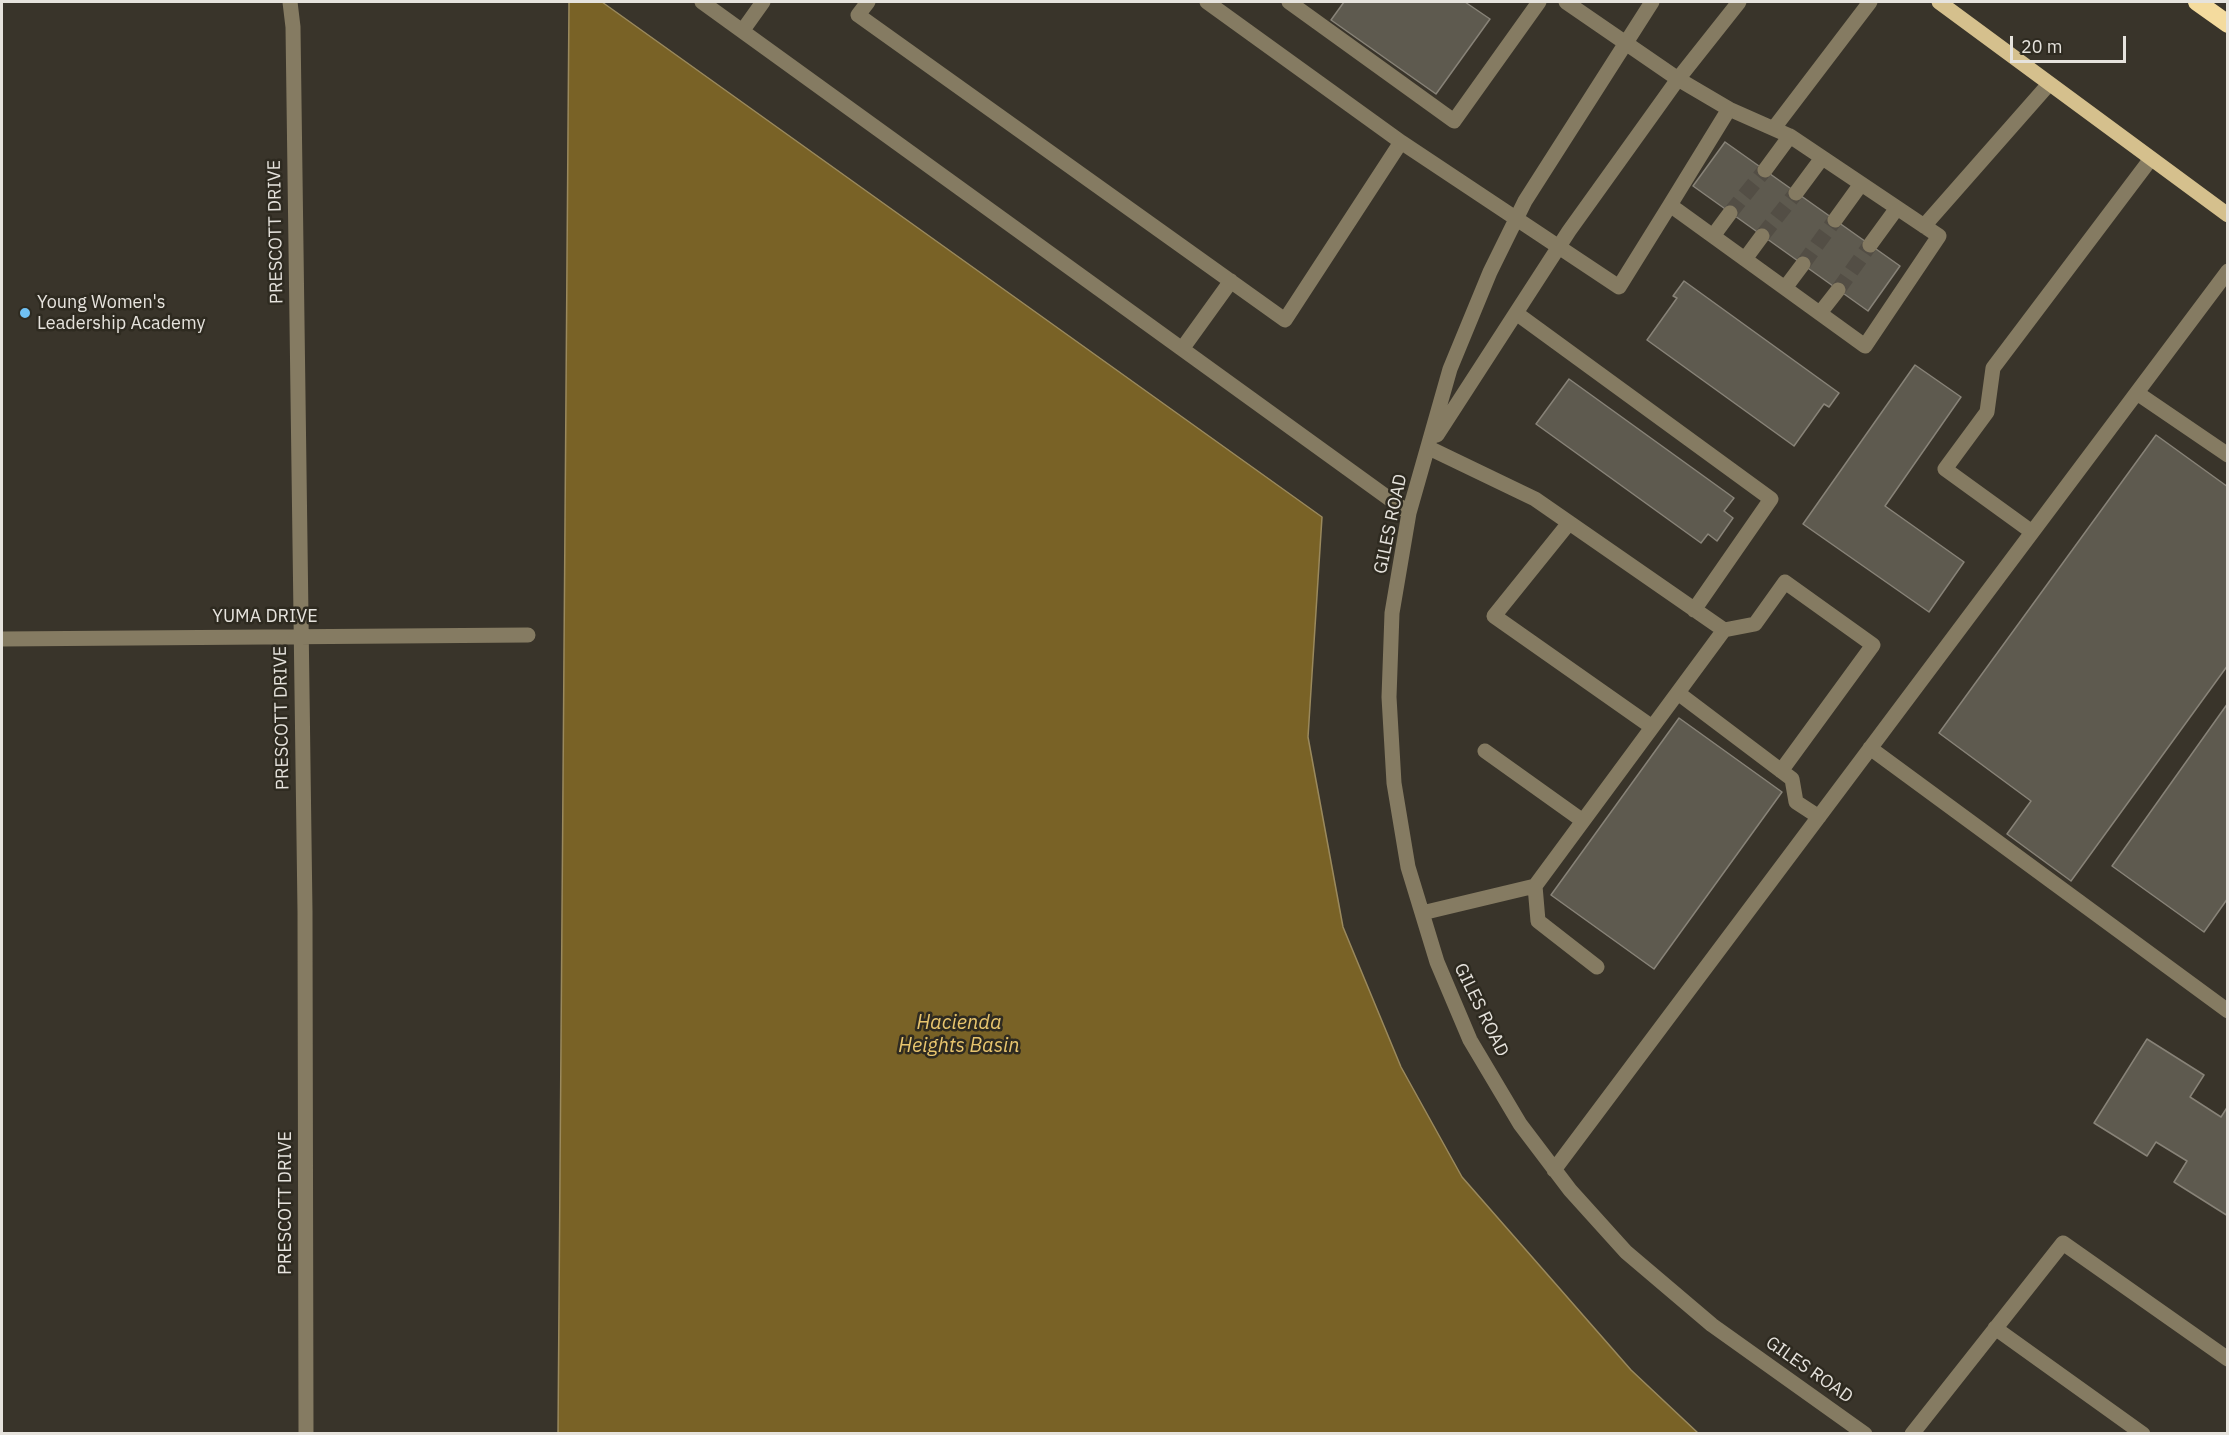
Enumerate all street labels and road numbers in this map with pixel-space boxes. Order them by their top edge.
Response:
street label: PRESCOTT DRIVE [264,160,288,304]
street label: GILES ROAD [1370,472,1412,576]
street label: YUMA DRIVE [212,606,318,628]
street label: PRESCOTT DRIVE [270,646,294,790]
street label: GILES ROAD [1449,960,1513,1060]
street label: PRESCOTT DRIVE [275,1131,297,1275]
street label: GILES ROAD [1761,1332,1857,1408]

